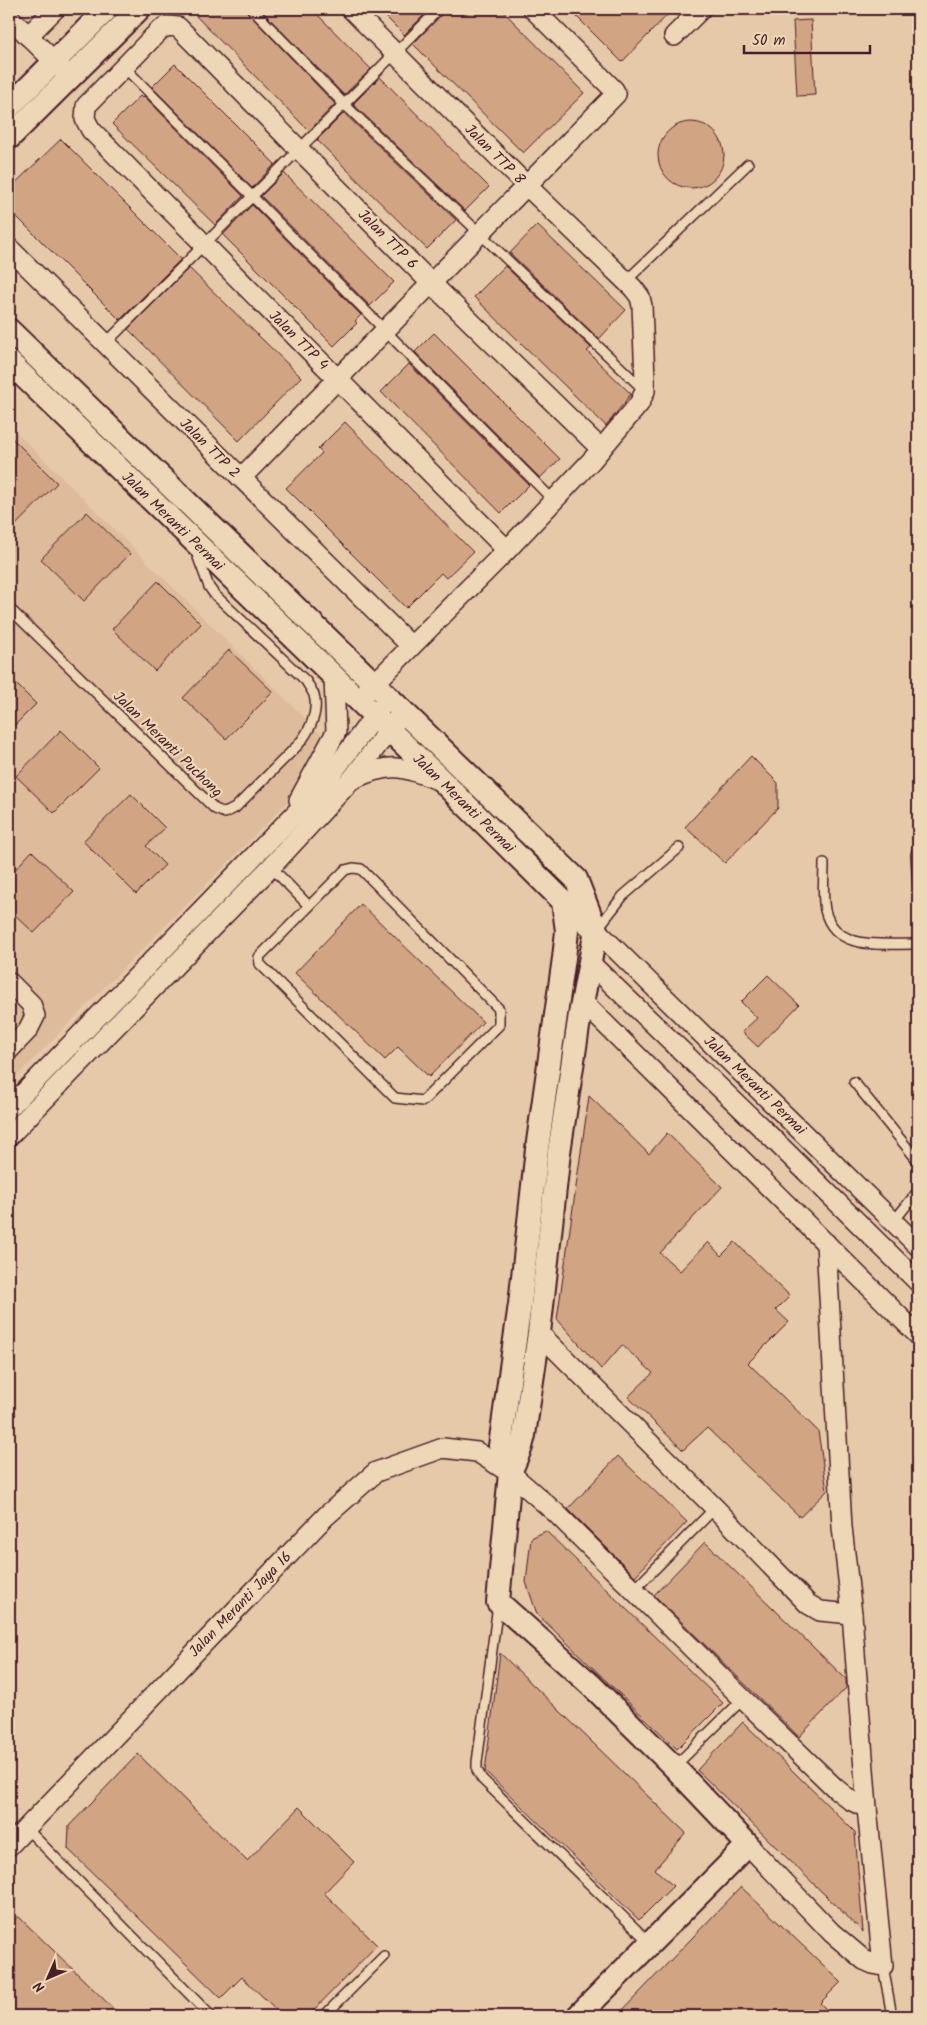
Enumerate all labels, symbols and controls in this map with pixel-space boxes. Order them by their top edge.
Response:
scale bar [744,22,871,54]
text: 50 m [752,29,786,53]
street label: Jalan TTP 8 [458,119,531,191]
street label: Jalan TTP 6 [351,204,423,276]
street label: Jalan TTP 4 [262,305,334,377]
street label: Jalan TTP 2 [173,413,245,485]
street label: Jalan Meranti Permai [115,466,230,578]
street label: Jalan Meranti Puchong [107,686,228,804]
street label: Jalan Meranti Permai [406,748,521,860]
street label: Jalan Meranti Permai [697,1030,812,1142]
street label: Jalan Meranti Jaya 16 [183,1546,298,1663]
north arrow [22,1952,72,2002]
text: N [28,1975,50,1997]

